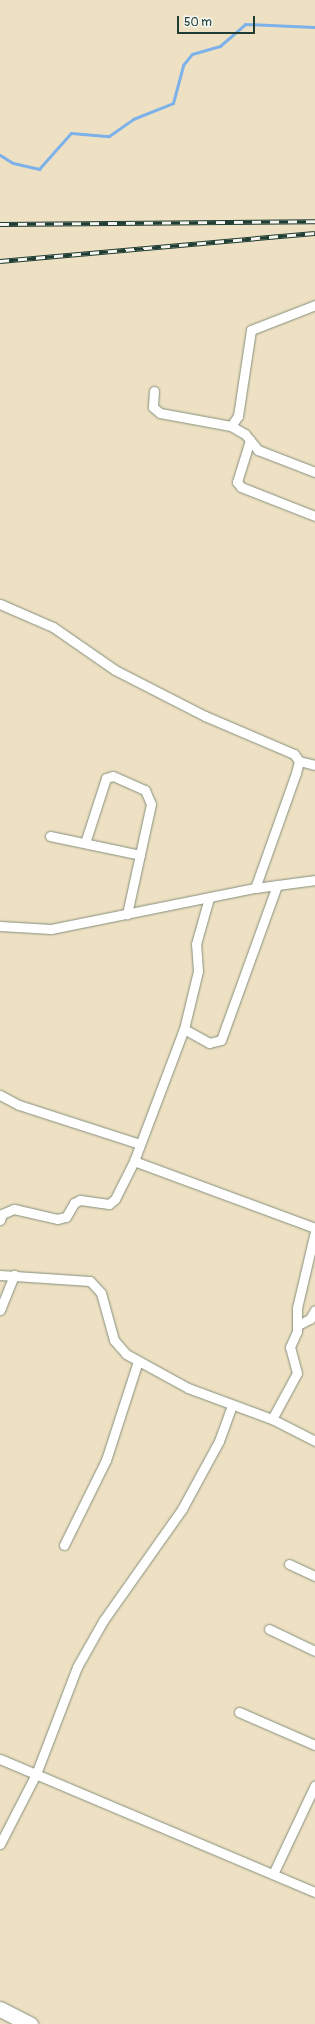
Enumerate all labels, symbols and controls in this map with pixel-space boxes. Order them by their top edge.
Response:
scale bar [179,8,257,34]
text: 50 m [184,15,212,30]

